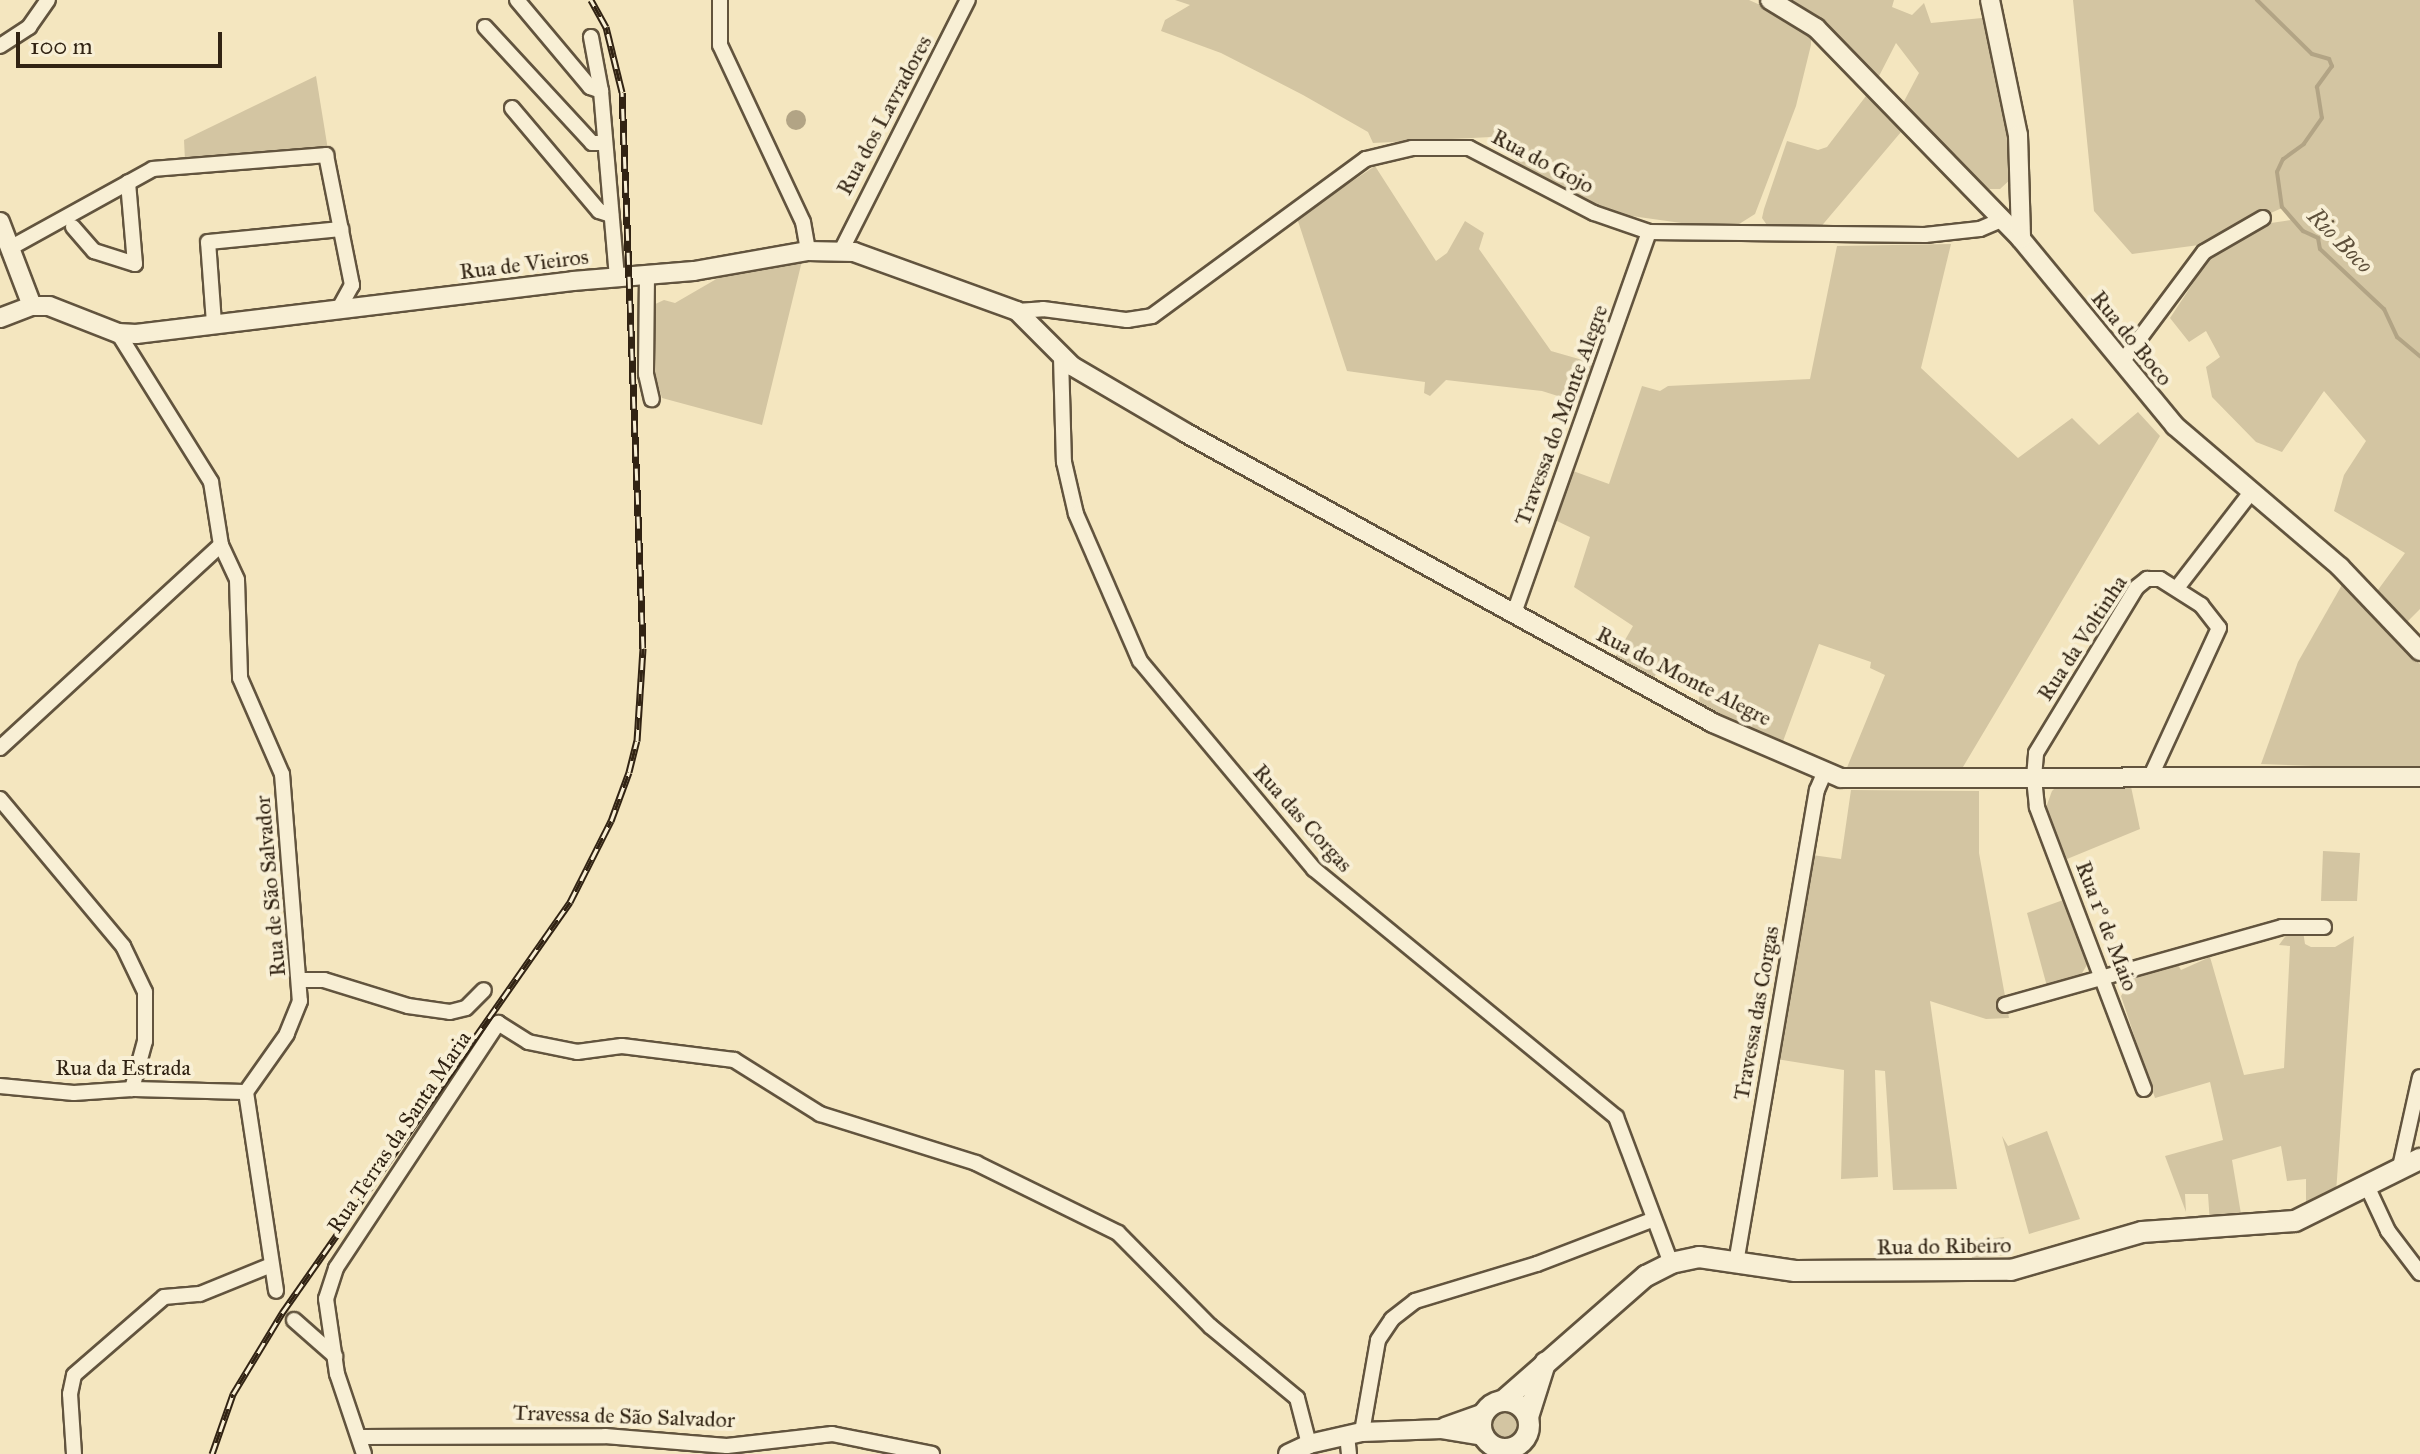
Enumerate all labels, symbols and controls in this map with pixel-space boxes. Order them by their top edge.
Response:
scale bar [20,16,226,66]
text: 100 m [30,31,93,61]
street label: Rua dos Lavradores [831,31,937,199]
street label: Rua do Gojo [1487,123,1599,199]
water label: Rio Boco [2301,202,2379,280]
street label: Rua de Vieiros [458,243,590,285]
street label: Rua do Boco [2086,285,2178,391]
street label: Travessa do Monte Alegre [1509,301,1613,529]
street label: Rua da Voltinha [2032,570,2132,706]
street label: Rua do Monte Alegre [1592,621,1776,731]
street label: Rua das Corgas [1248,759,1358,877]
street label: Rua de São Salvador [249,794,291,978]
street label: Rua 1º de Maio [2070,857,2144,995]
street label: Travessa das Corgas [1728,924,1784,1102]
street label: Rua Terras da Santa Maria [321,1026,477,1238]
street label: Rua da Estrada [55,1055,191,1081]
street label: Rua do Ribeiro [1876,1232,2012,1260]
street label: Travessa de São Salvador [513,1399,735,1433]

